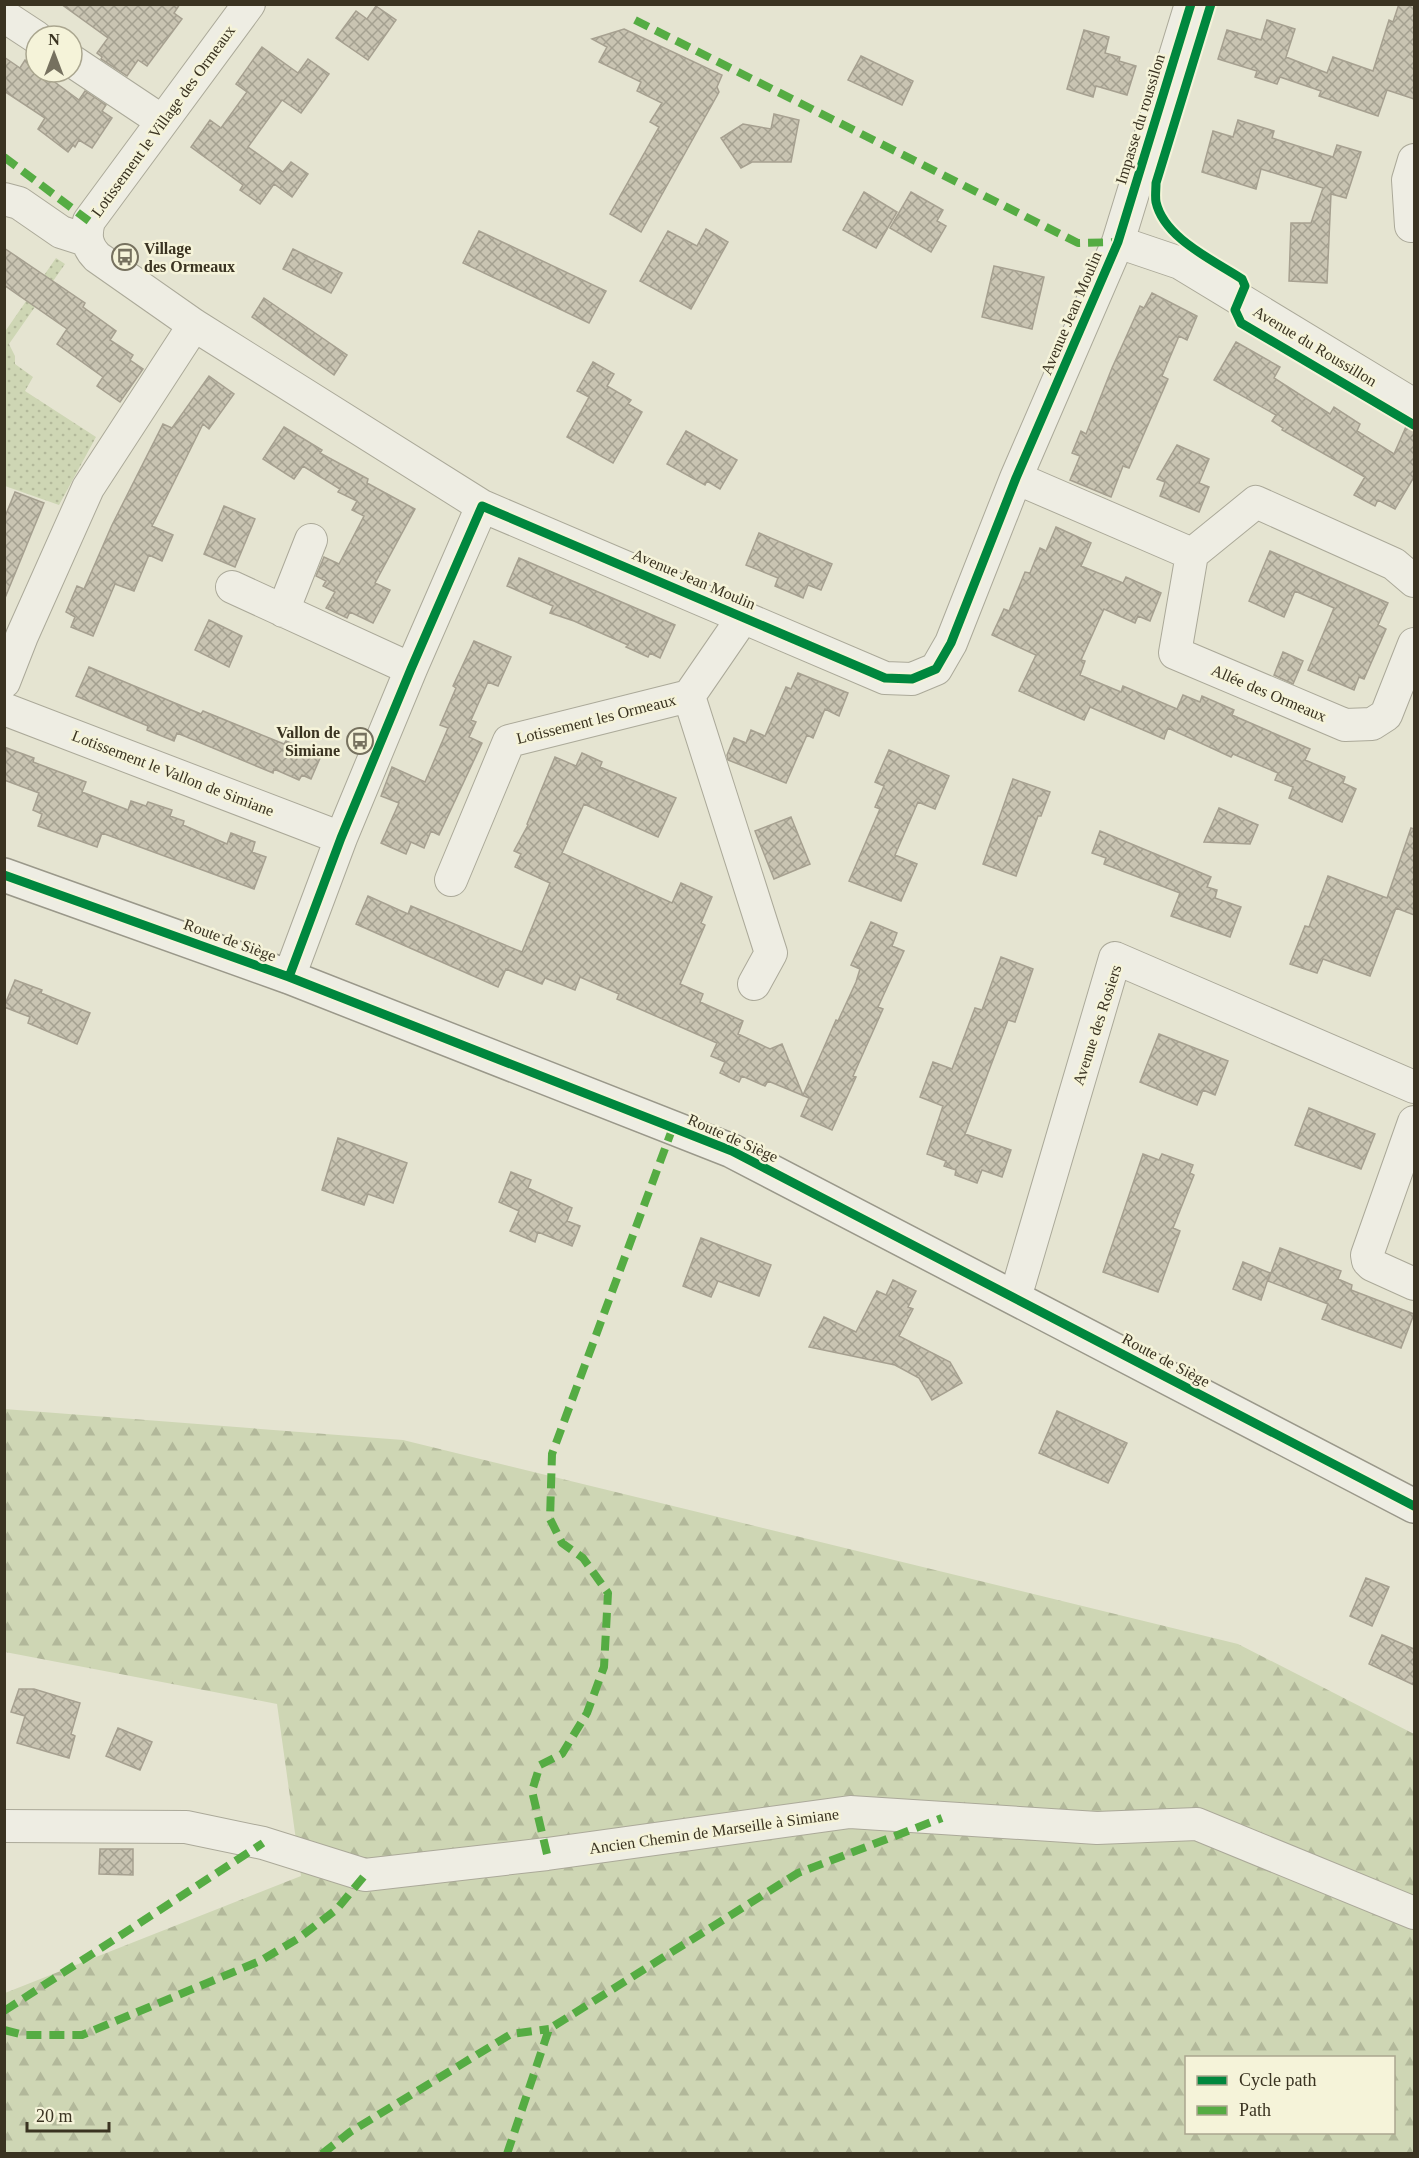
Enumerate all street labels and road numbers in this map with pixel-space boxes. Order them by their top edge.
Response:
street label: Lotissement le Village des Ormeaux [88,22,239,221]
street label: Impasse du roussilon [1112,52,1169,186]
street label: Avenue Jean Moulin [1037,249,1105,377]
street label: Avenue du Roussillon [1250,302,1380,390]
street label: Avenue Jean Moulin [630,545,758,613]
street label: Allée des Ormeaux [1209,661,1329,725]
street label: Lotissement les Ormeaux [515,691,677,747]
street label: Lotissement le Vallon de Simiane [70,727,276,819]
street label: Route de Siège [181,915,278,965]
street label: Avenue des Rosiers [1069,963,1125,1087]
street label: Route de Siège [685,1111,781,1166]
street label: Route de Siège [1119,1330,1213,1391]
street label: Ancien Chemin de Marseille à Simiane [588,1805,840,1857]

